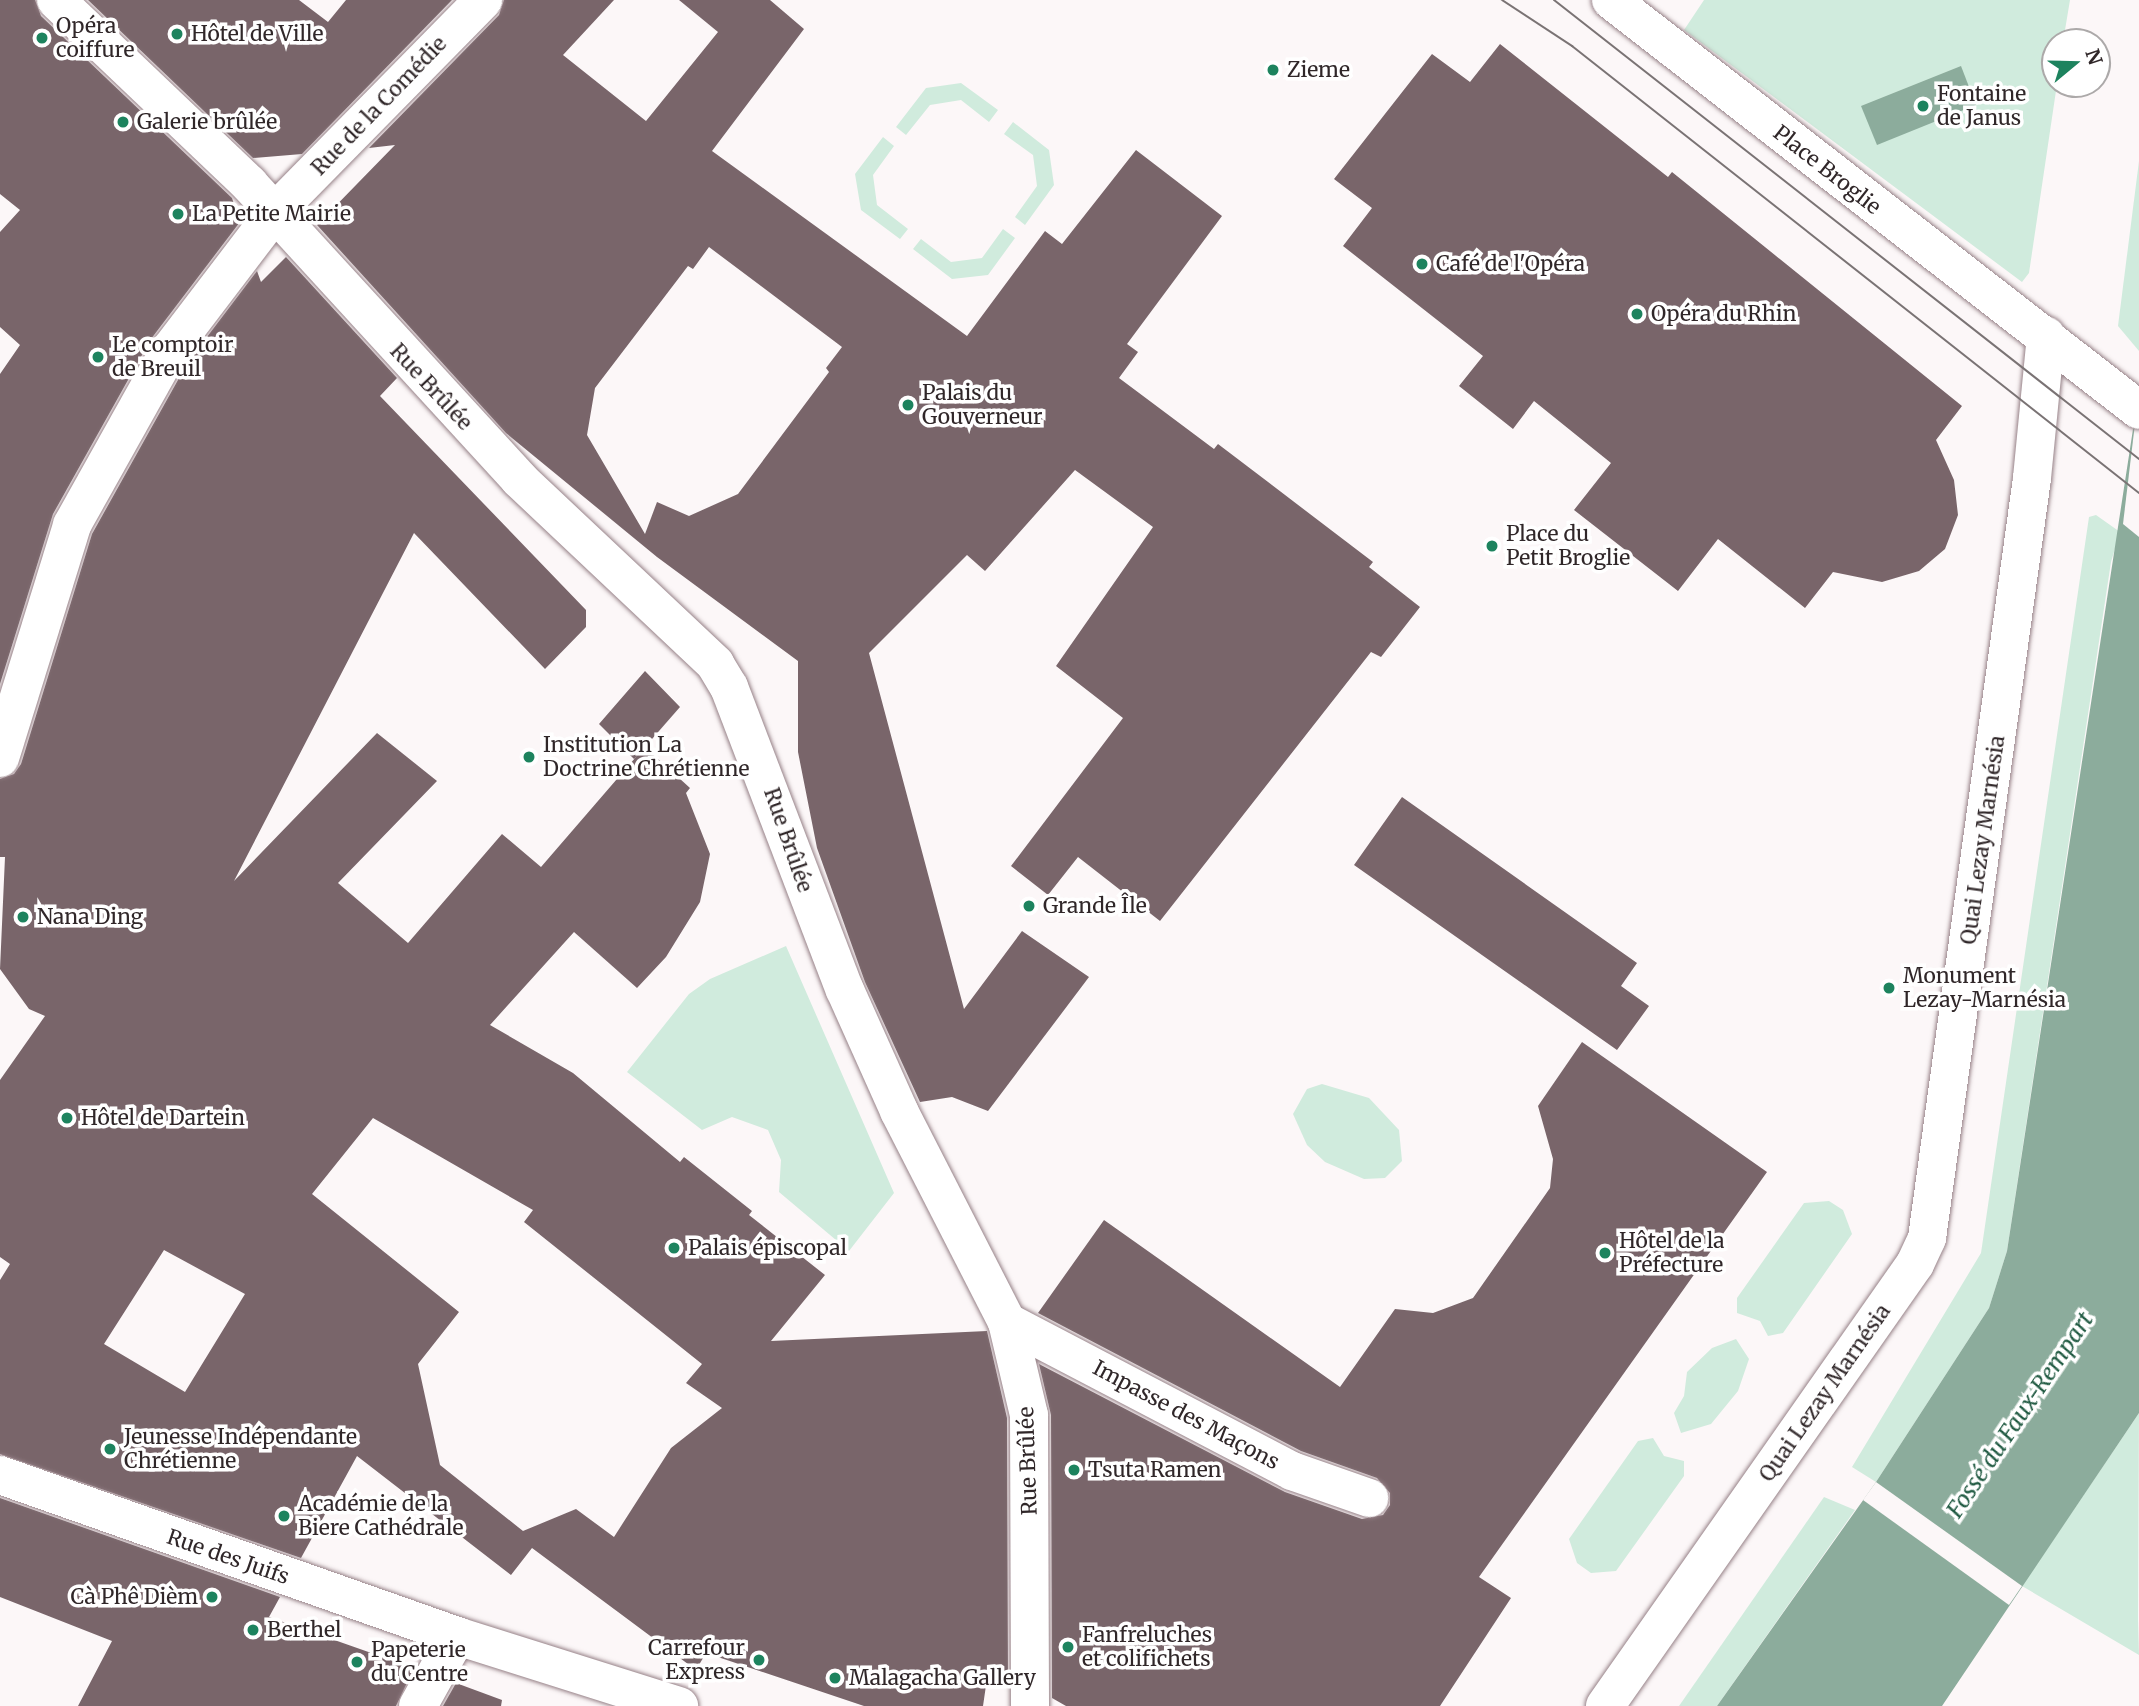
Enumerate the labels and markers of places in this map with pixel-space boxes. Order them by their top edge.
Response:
place label: Opéra coiffure [56,13,134,63]
place label: Hôtel de Ville [191,21,323,47]
marker: Hôtel de Ville [169,26,185,42]
marker: Opéra coiffure [34,30,50,46]
place label: Zieme [1287,57,1350,83]
marker: Zieme [1265,62,1281,78]
place label: Fontaine de Janus [1937,81,2026,131]
marker: Fontaine de Janus [1915,98,1931,114]
place label: Galerie brûlée [137,109,277,135]
marker: Galerie brûlée [115,114,131,130]
place label: La Petite Mairie [192,201,351,227]
marker: La Petite Mairie [170,206,186,222]
place label: Café de l'Opéra [1436,251,1585,277]
marker: Café de l'Opéra [1414,256,1430,272]
place label: Opéra du Rhin [1651,301,1796,327]
marker: Opéra du Rhin [1629,306,1645,322]
place label: Le comptoir de Breuil [112,332,233,382]
marker: Le comptoir de Breuil [90,349,106,365]
place label: Palais du Gouverneur [922,380,1042,430]
marker: Palais du Gouverneur [900,397,916,413]
place label: Place du Petit Broglie [1506,521,1630,571]
marker: Place du Petit Broglie [1484,538,1500,554]
place label: Institution La Doctrine Chrétienne [543,732,749,782]
marker: Institution La Doctrine Chrétienne [521,749,537,765]
place label: Grande Île [1043,893,1147,919]
marker: Grande Île [1021,898,1037,914]
place label: Nana Ding [37,904,143,930]
marker: Nana Ding [15,909,31,925]
place label: Monument Lezay-Marnésia [1903,963,2066,1013]
marker: Monument Lezay-Marnésia [1881,980,1897,996]
place label: Hôtel de Dartein [81,1105,245,1131]
marker: Hôtel de Dartein [59,1110,75,1126]
place label: Hôtel de la Préfecture [1619,1228,1725,1278]
place label: Palais épiscopal [688,1235,847,1261]
marker: Palais épiscopal [666,1240,682,1256]
marker: Hôtel de la Préfecture [1597,1245,1613,1261]
place label: Jeunesse Indépendante Chrétienne [124,1424,357,1474]
marker: Jeunesse Indépendante Chrétienne [102,1441,118,1457]
place label: Tsuta Ramen [1088,1457,1222,1483]
marker: Tsuta Ramen [1066,1462,1082,1478]
place label: Académie de la Biere Cathédrale [298,1491,463,1541]
marker: Académie de la Biere Cathédrale [276,1508,292,1524]
place label: Cà Phê Dièm [71,1584,198,1610]
marker: Cà Phê Dièm [204,1589,220,1605]
place label: Berthel [267,1617,341,1643]
marker: Berthel [245,1622,261,1638]
place label: Fanfreluches et colifichets [1082,1622,1212,1672]
place label: Carrefour Express [648,1635,745,1685]
place label: Papeterie du Centre [371,1637,468,1687]
marker: Fanfreluches et colifichets [1060,1639,1076,1655]
marker: Carrefour Express [751,1652,767,1668]
marker: Papeterie du Centre [349,1654,365,1670]
place label: Malagacha Gallery [849,1665,1036,1691]
marker: Malagacha Gallery [827,1670,843,1686]

